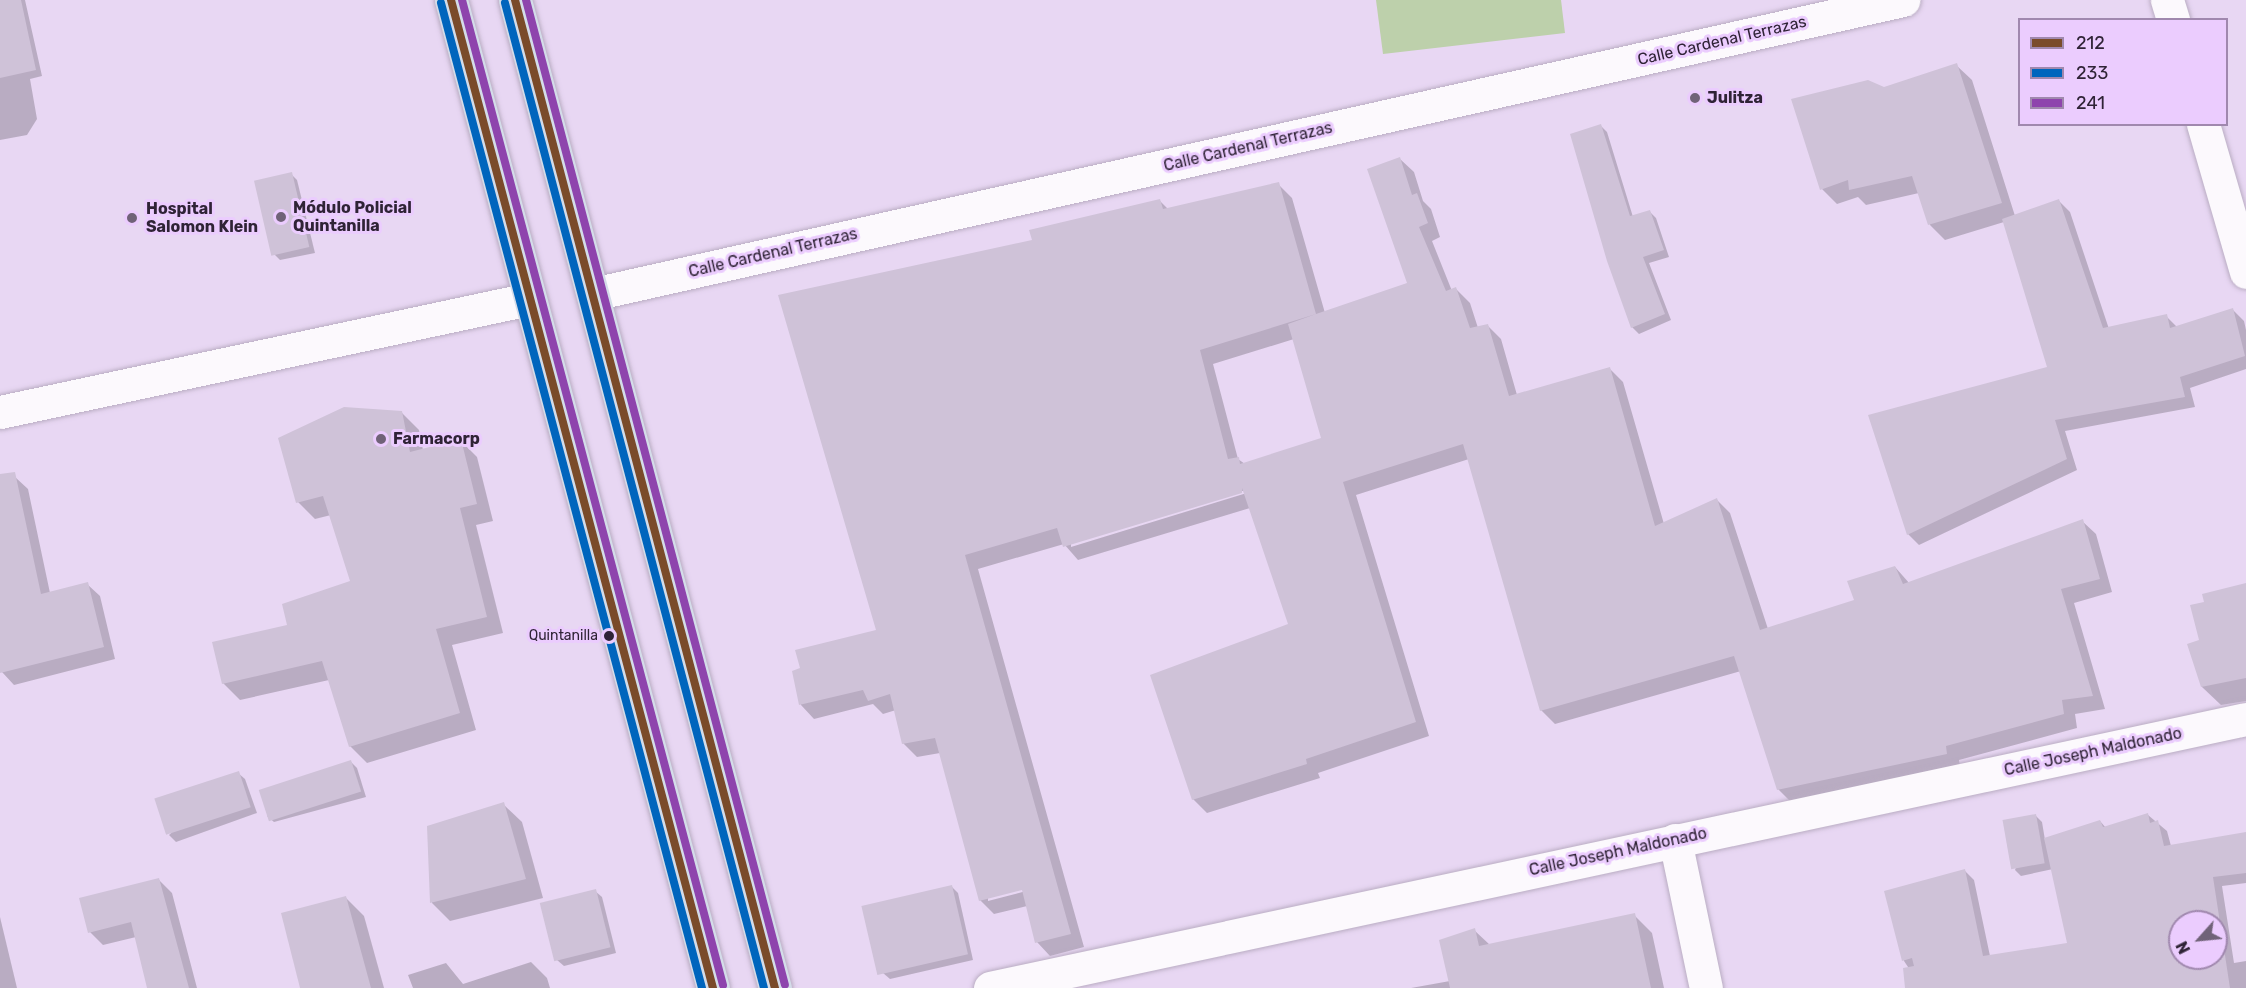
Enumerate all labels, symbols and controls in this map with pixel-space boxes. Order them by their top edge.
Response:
street label: Calle Cardenal Terrazas [1636,12,1808,70]
legend [2018,18,2228,126]
text: 212 [2076,32,2105,54]
text: 233 [2076,62,2108,84]
place label: Julitza [1707,88,1763,108]
marker: Julitza [1688,91,1702,105]
text: 241 [2076,92,2105,114]
street label: Calle Cardenal Terrazas [1162,118,1334,176]
place label: Módulo Policial Quintanilla [293,198,412,236]
place label: Hospital Salomon Klein [146,199,258,237]
marker: Hospital Salomon Klein [123,209,141,227]
marker: Módulo Policial Quintanilla [274,210,288,224]
street label: Calle Cardenal Terrazas [687,224,859,282]
place label: Farmacorp [393,429,480,449]
marker: Farmacorp [374,432,388,446]
place label: Quintanilla [529,628,598,644]
marker: Quintanilla [603,630,615,642]
street label: Calle Joseph Maldonado [2002,724,2184,780]
street label: Calle Joseph Maldonado [1527,824,1709,880]
north arrow [2168,910,2228,970]
text: N [2172,938,2194,957]

